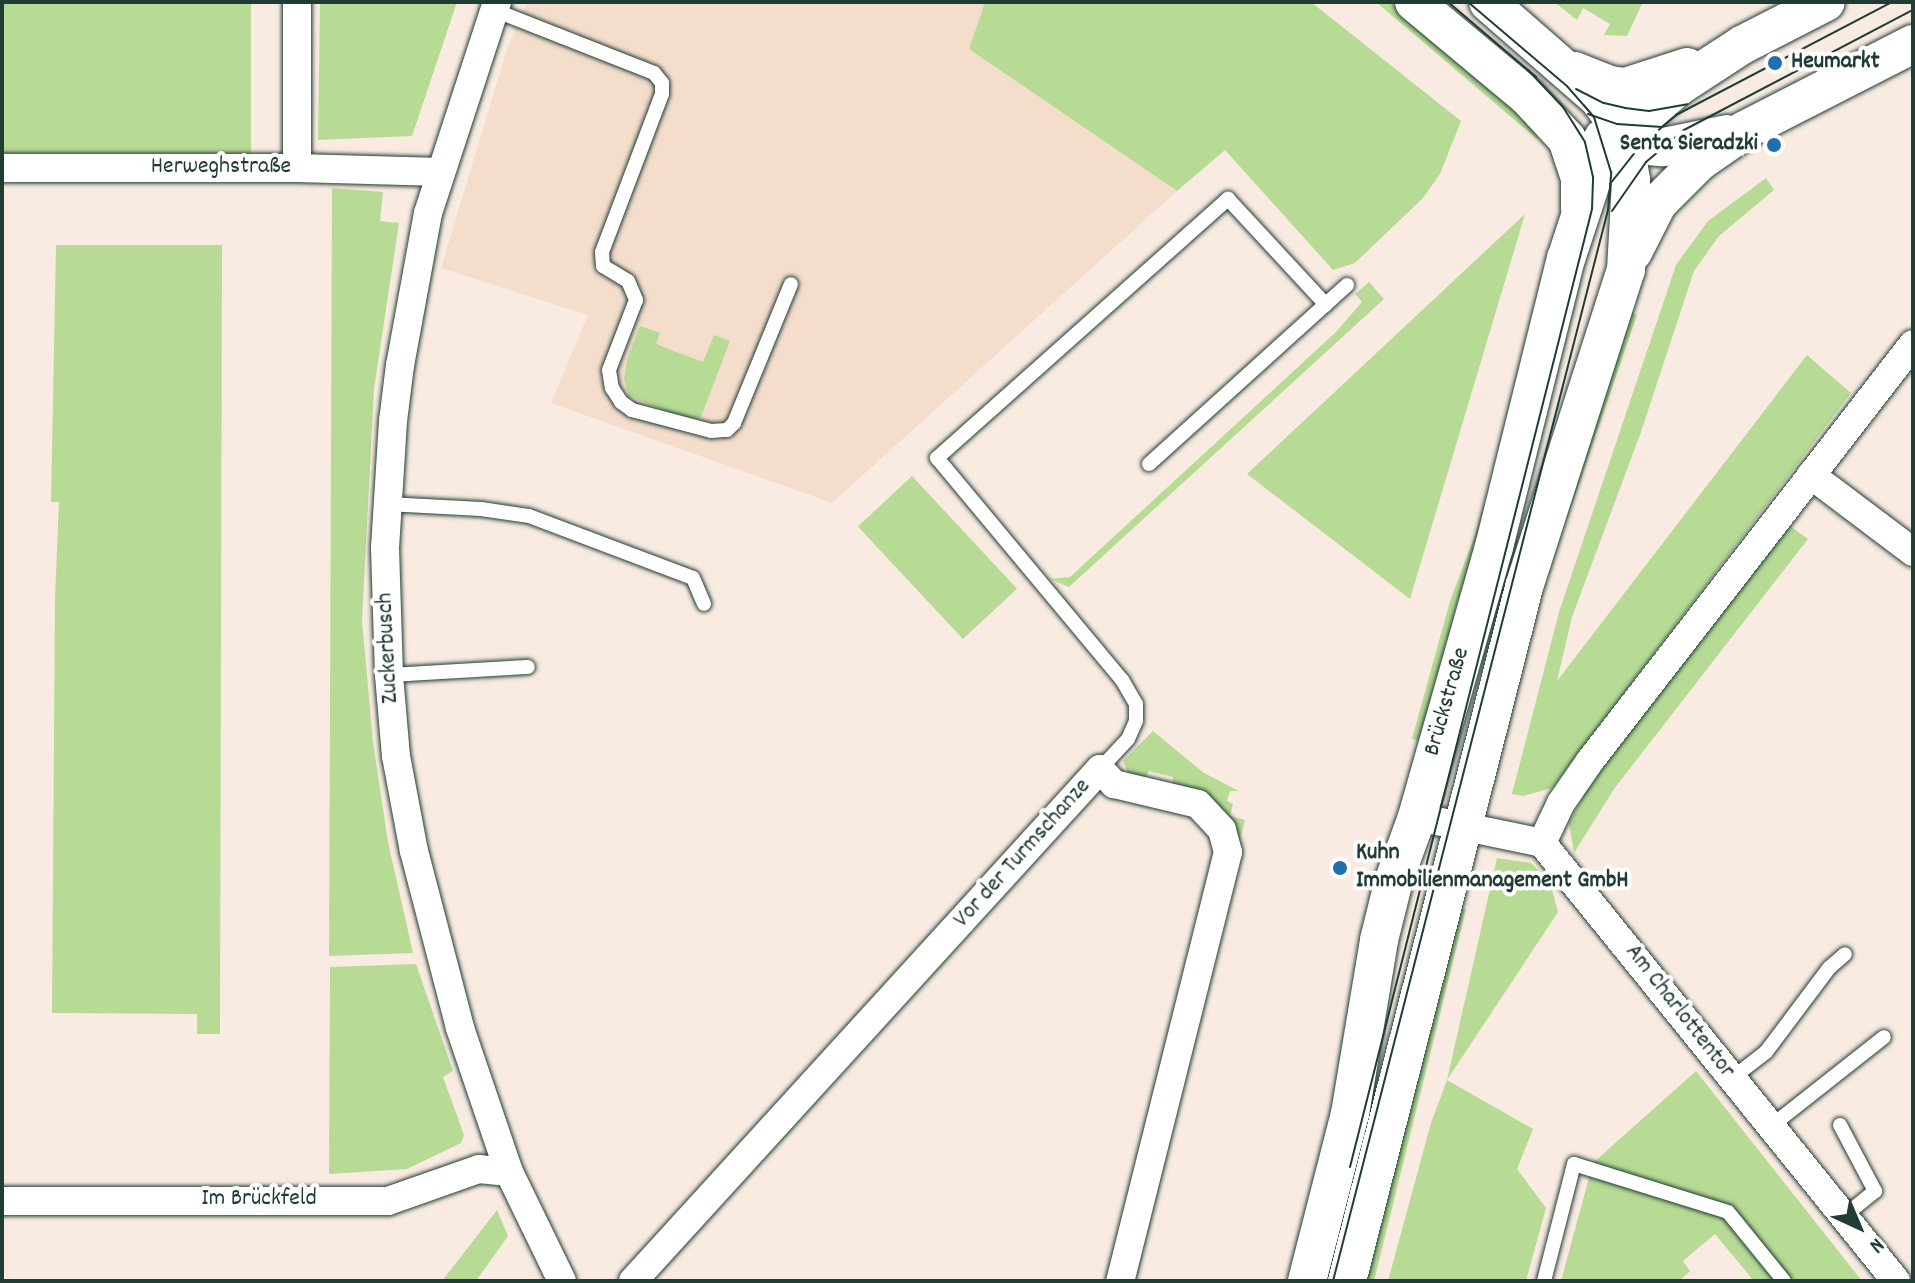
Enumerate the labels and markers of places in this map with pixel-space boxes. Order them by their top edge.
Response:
place label: Heumarkt [1791,49,1880,77]
marker: Heumarkt [1766,54,1784,72]
place label: Senta Sieradzki [1620,131,1758,159]
marker: Senta Sieradzki [1765,136,1783,154]
place label: Kuhn Immobilienmanagement GmbH [1356,840,1629,896]
marker: Kuhn Immobilienmanagement GmbH [1331,859,1349,877]

